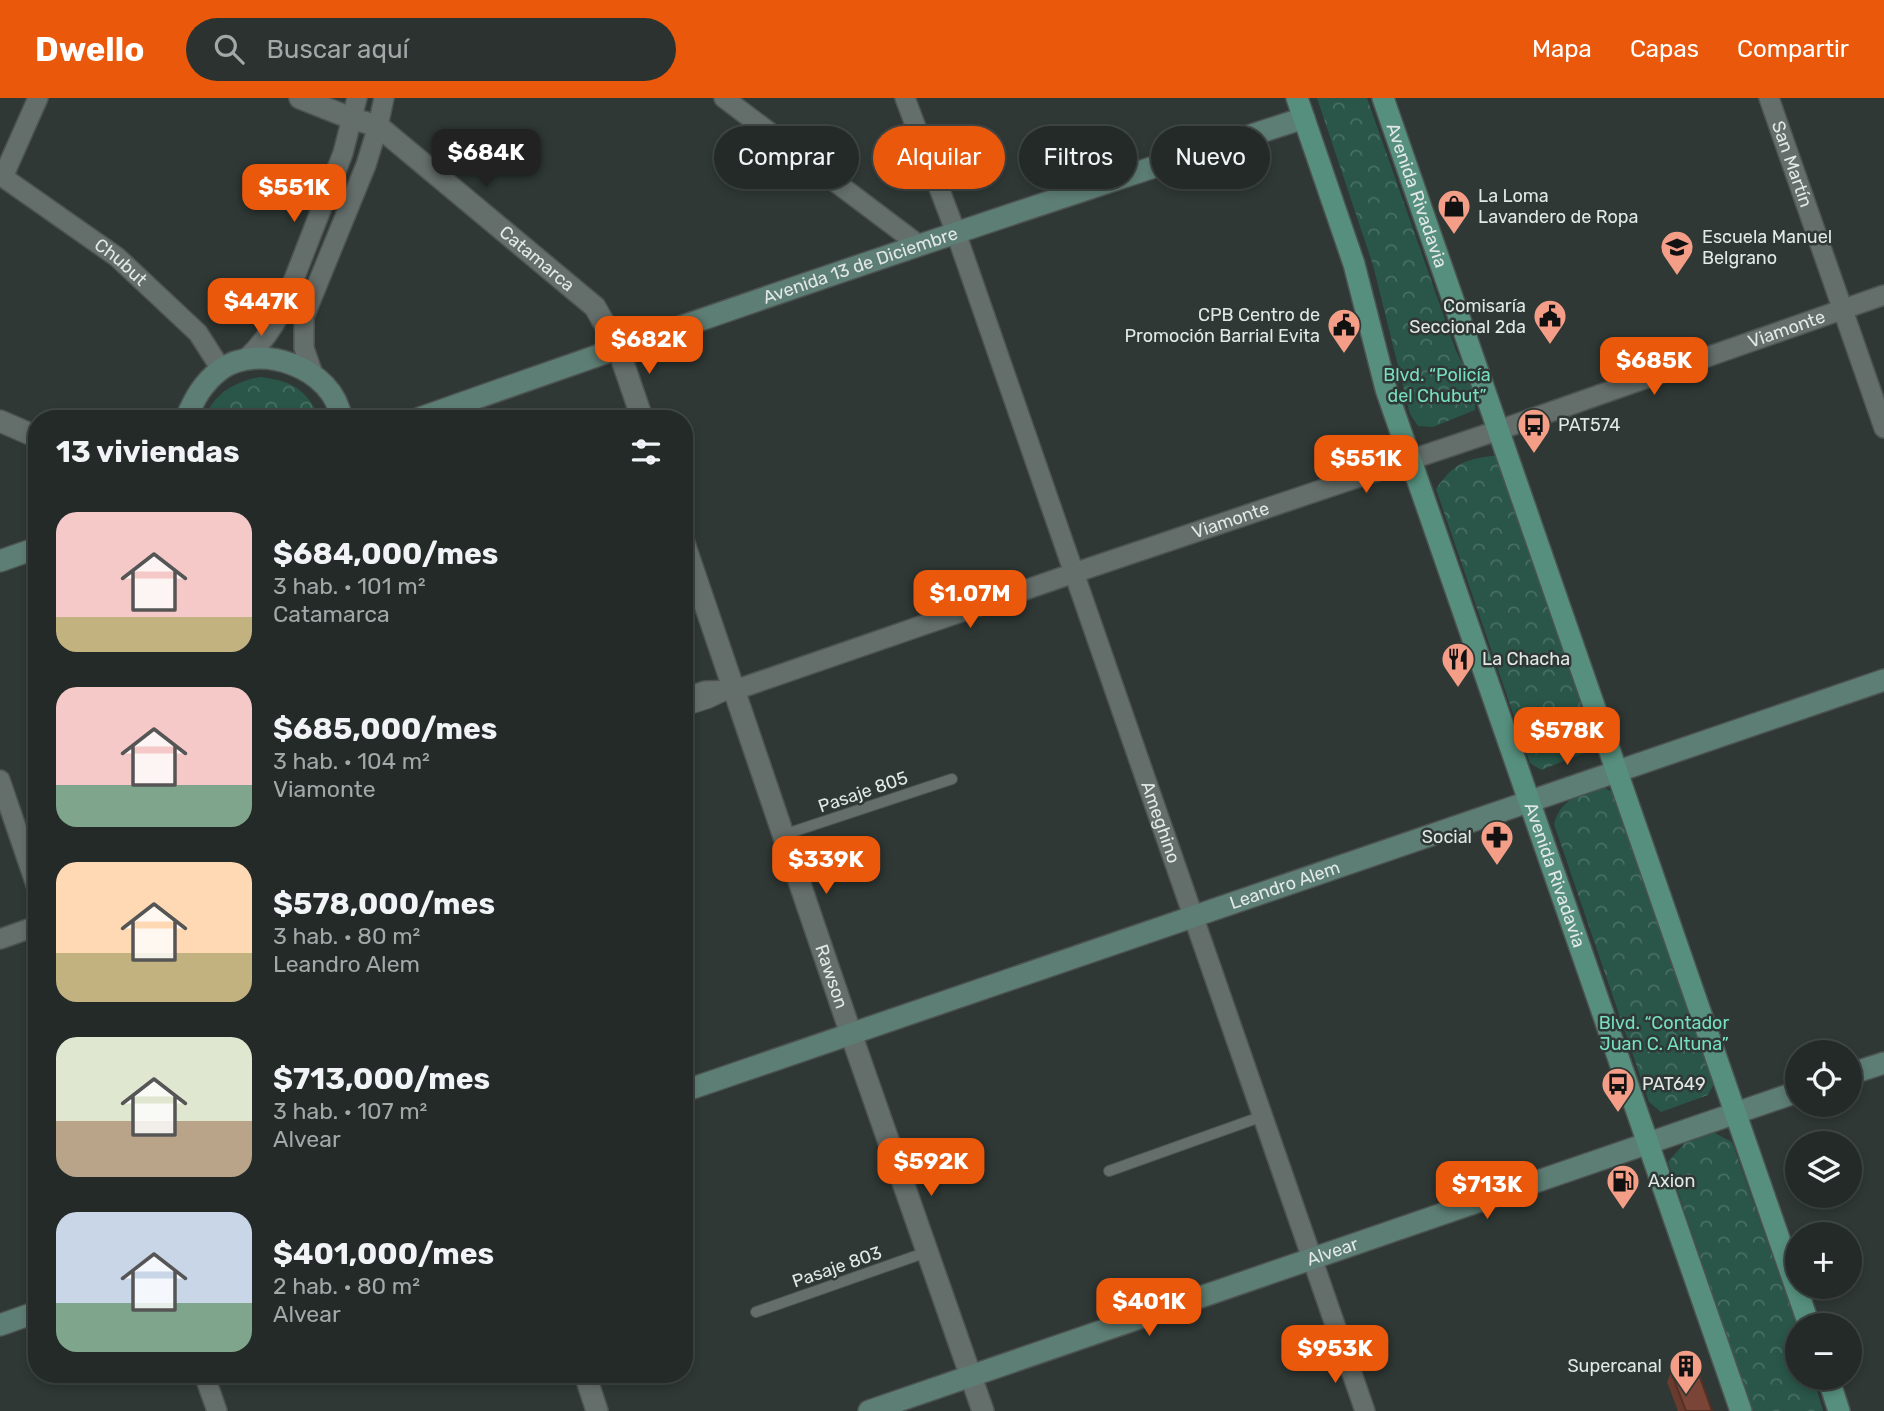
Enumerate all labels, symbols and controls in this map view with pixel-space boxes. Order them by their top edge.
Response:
search box [186,18,676,81]
text: Dwello [35,30,144,69]
icon: search [210,30,248,68]
text: Buscar aquí [266,34,409,65]
text: Mapa [1532,35,1592,63]
text: Capas [1630,35,1699,63]
text: Compartir [1737,35,1849,63]
street label: San Martín [1767,118,1817,210]
street label: Avenida Rivadavia [1381,120,1452,271]
chip: Comprar [714,126,859,189]
chip: Alquilar [873,126,1005,189]
chip: Filtros [1019,126,1137,189]
chip: Nuevo [1151,126,1270,189]
pin: $684K [437,130,535,189]
text: $684K [448,138,524,166]
pin: $551K [245,164,343,224]
text: $551K [258,173,330,201]
place label: La Loma Lavandero de Ropa [1478,185,1638,228]
shop icon: La Loma Lavandero de Ropa [1435,187,1473,236]
street label: Catamarca [495,221,579,296]
street label: Avenida 13 de Diciembre [760,222,961,309]
place label: Escuela Manuel Belgrano [1702,226,1832,269]
school or university icon: Escuela Manuel Belgrano [1658,228,1696,277]
street label: Chubut [90,234,152,291]
pin: $447K [212,278,310,338]
text: $447K [224,287,298,315]
place label: Comisaría Seccional 2da [1409,295,1526,338]
public building icon: Comisaría Seccional 2da [1531,297,1569,346]
place label: CPB Centro de Promoción Barrial Evita [1125,304,1320,347]
street label: Viamonte [1745,305,1828,353]
public building icon: CPB Centro de Promoción Barrial Evita [1325,306,1363,355]
pin: $682K [600,316,698,376]
text: $682K [611,325,687,353]
pin: $685K [1605,338,1703,397]
text: $685K [1616,346,1692,374]
park label: Blvd. “Policía del Chubut” [1383,364,1491,407]
bus stop icon: PAT574 [1515,406,1553,455]
place label: PAT574 [1558,414,1620,436]
icon: filters [627,433,665,471]
text: 13 viviendas [56,434,240,470]
pin: $551K [1317,436,1415,495]
text: $551K [1330,444,1402,472]
street label: Viamonte [1189,497,1272,544]
text: $684,000/mes [273,536,498,572]
icon: home [112,540,196,624]
pin: $1.07M [913,570,1027,630]
text: 3 hab. · 101 m² [273,572,426,600]
text: $1.07M [929,579,1011,607]
text: Catamarca [273,600,390,628]
restaurant icon: La Chacha [1439,640,1477,689]
place label: La Chacha [1482,648,1570,670]
pin: $578K [1518,708,1616,767]
text: $685,000/mes [273,711,497,747]
icon: home [112,715,196,799]
text: $578K [1530,716,1604,744]
text: 3 hab. · 104 m² [273,747,430,775]
street label: Pasaje 805 [815,766,911,818]
text: Viamonte [273,775,376,803]
street label: Ameghino [1136,778,1185,866]
street label: Avenida Rivadavia [1519,800,1590,950]
pharmacy icon: Social [1478,818,1516,867]
place label: Social [1422,826,1472,848]
pin: $339K [777,836,875,896]
text: $339K [788,845,864,873]
street label: Leandro Alem [1227,856,1343,914]
text: $578,000/mes [273,886,495,922]
icon: home [112,890,196,974]
text: 3 hab. · 80 m² [273,922,420,950]
street label: Rawson [810,942,853,1012]
text: Leandro Alem [273,950,420,978]
park label: Blvd. “Contador Juan C. Altuna” [1599,1012,1729,1055]
map controls [1785,1040,1862,1390]
button: locate [1785,1040,1862,1117]
text: $713,000/mes [273,1061,490,1097]
icon: home [112,1065,196,1149]
bus stop icon: PAT649 [1599,1065,1637,1114]
place label: PAT649 [1642,1073,1706,1095]
text: 3 hab. · 107 m² [273,1097,427,1125]
text: Alvear [273,1125,341,1153]
button: layers [1785,1131,1862,1208]
pin: $592K [882,1138,980,1198]
text: $592K [893,1147,969,1175]
pin: $713K [1438,1162,1536,1221]
fuel station icon: Axion [1604,1162,1642,1211]
text: $713K [1452,1170,1522,1198]
place label: Axion [1648,1170,1695,1192]
button: + [1785,1222,1862,1299]
street label: Alvear [1304,1233,1361,1271]
text: $401,000/mes [273,1236,494,1272]
icon: home [112,1240,196,1324]
street label: Pasaje 803 [789,1241,885,1293]
text: 2 hab. · 80 m² [273,1272,420,1300]
pin: $401K [1100,1278,1198,1338]
text: $401K [1112,1287,1186,1315]
text: Alvear [273,1300,341,1328]
button: − [1785,1313,1862,1390]
pin: $953K [1286,1326,1384,1385]
text: $953K [1297,1334,1373,1362]
building icon: Supercanal [1667,1347,1705,1396]
place label: Supercanal [1567,1355,1662,1377]

